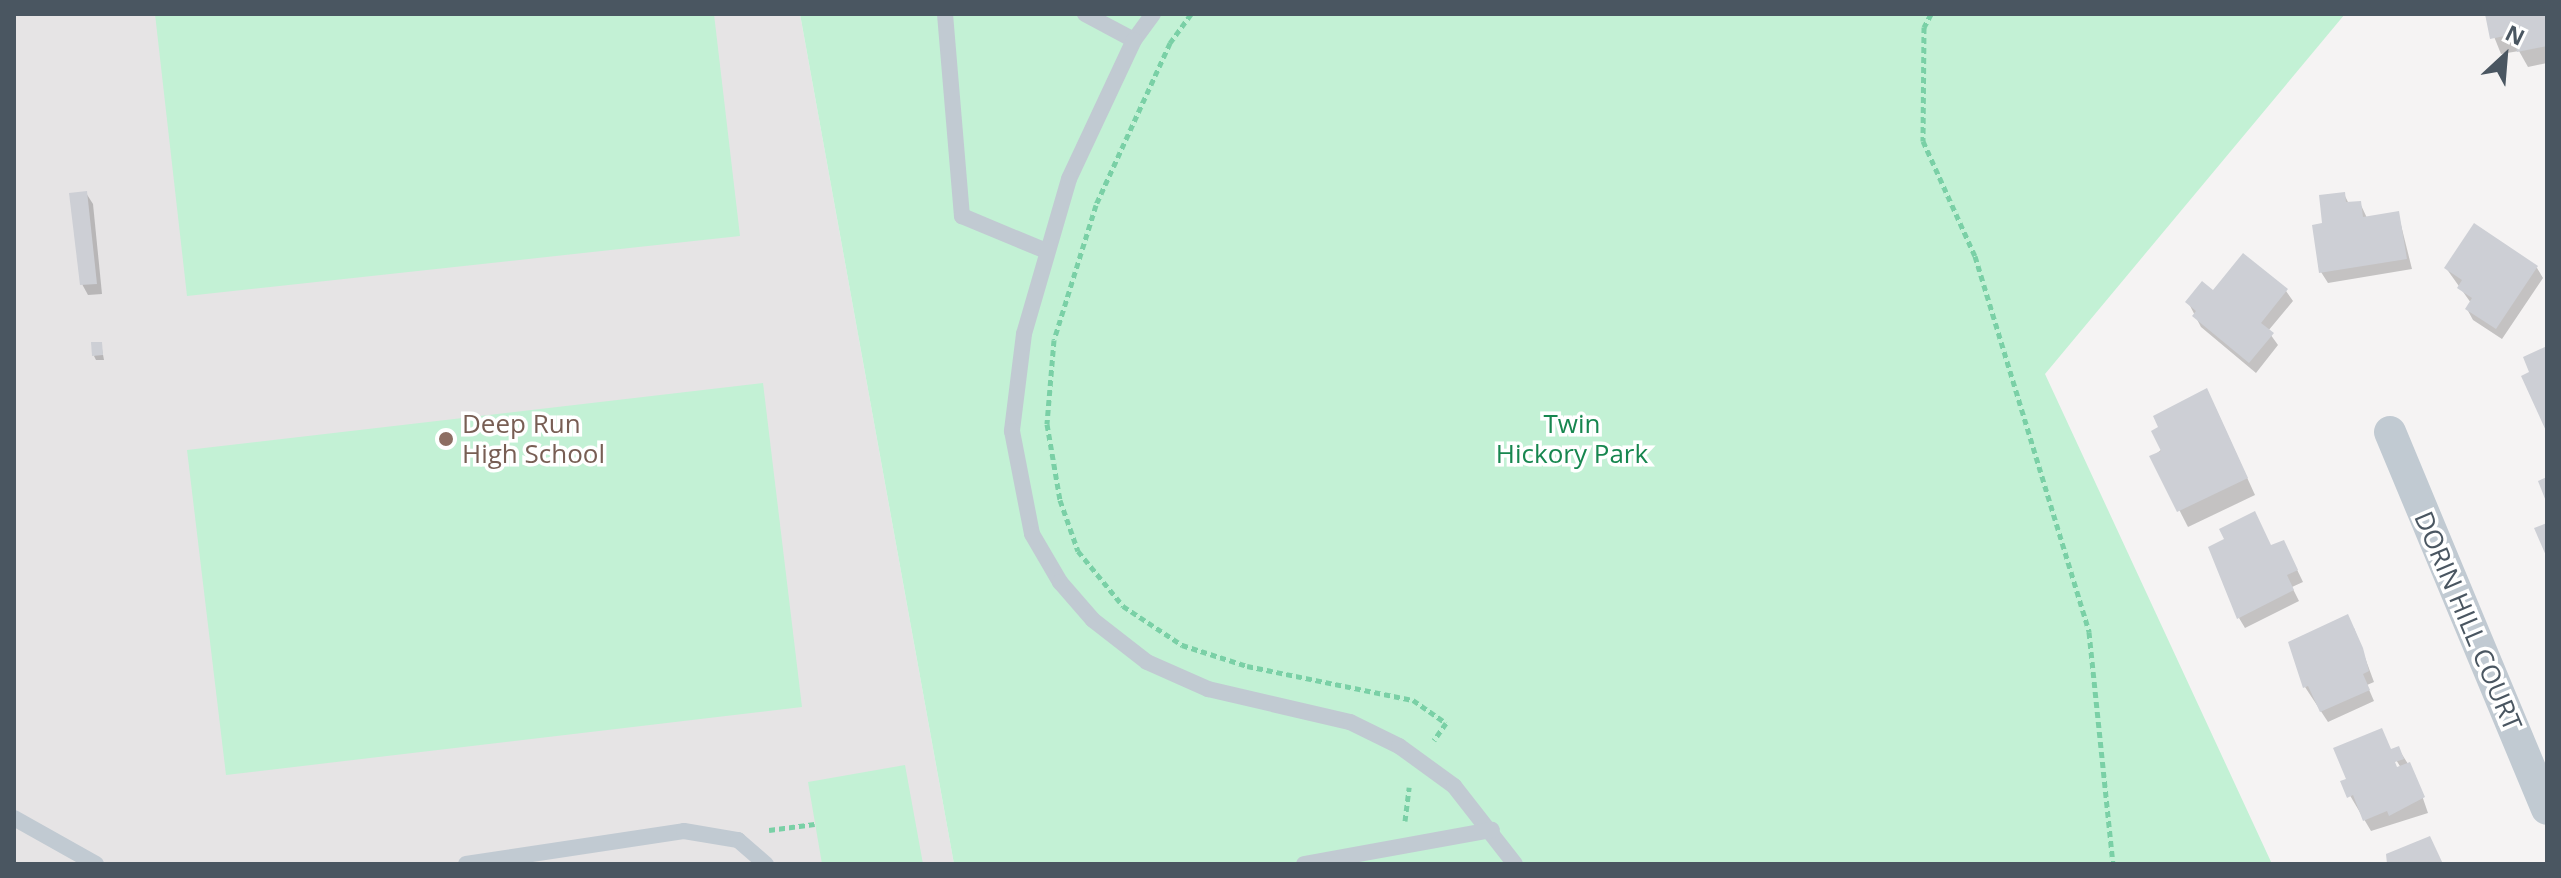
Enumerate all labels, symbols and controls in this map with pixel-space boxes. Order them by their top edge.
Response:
north arrow [2465,16,2545,96]
text: N [2501,17,2530,52]
place label: Deep Run High School [462,408,605,470]
park label: Twin Hickory Park [1496,408,1648,470]
marker: Deep Run High School [437,430,455,448]
street label: DORIN HILL COURT [2408,507,2528,735]

